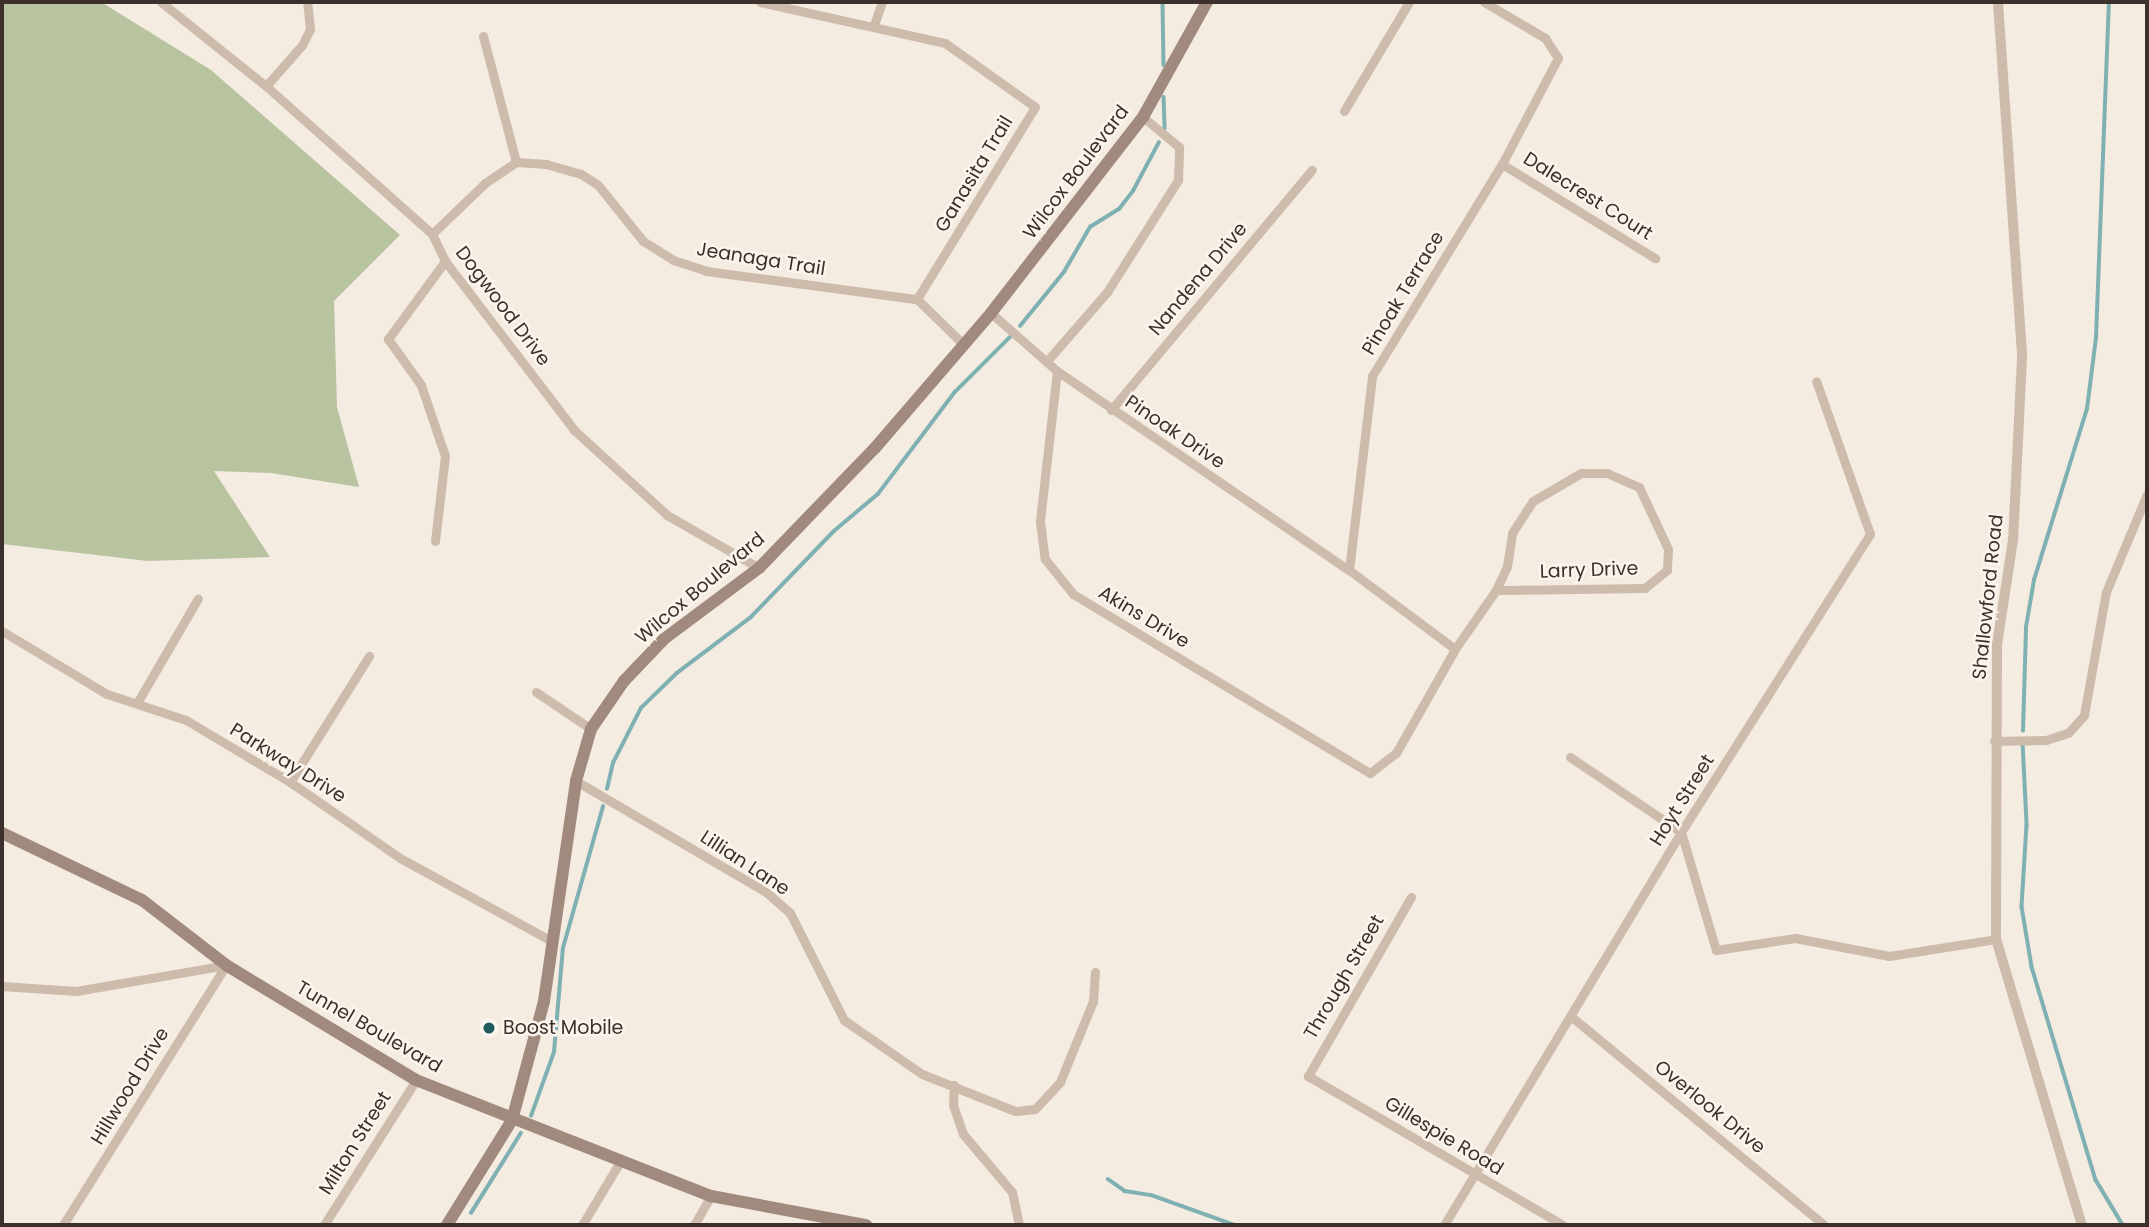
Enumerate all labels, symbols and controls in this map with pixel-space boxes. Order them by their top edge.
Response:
street label: Wilcox Boulevard [1018,101,1134,243]
street label: Ganasita Trail [930,112,1018,236]
street label: Dalecrest Court [1519,147,1657,245]
street label: Nandena Drive [1144,218,1252,340]
street label: Pinoak Terrace [1357,227,1449,359]
street label: Jeanaga Trail [695,238,827,280]
street label: Dogwood Drive [451,242,555,370]
street label: Pinoak Drive [1121,390,1229,474]
street label: Shallowford Road [1968,513,2008,681]
street label: Wilcox Boulevard [631,527,769,649]
street label: Larry Drive [1539,557,1639,583]
street label: Akins Drive [1094,581,1194,653]
street label: Parkway Drive [226,718,350,808]
street label: Hoyt Street [1645,750,1719,850]
street label: Lillian Lane [696,826,794,900]
street label: Through Street [1299,911,1389,1043]
street label: Tunnel Boulevard [292,976,446,1078]
place label: Boost Mobile [503,1017,623,1039]
marker: Boost Mobile [481,1020,497,1036]
street label: Hillwood Drive [86,1023,174,1149]
street label: Overlook Drive [1650,1055,1770,1159]
street label: Milton Street [314,1087,396,1199]
street label: Gillespie Road [1381,1092,1507,1180]

